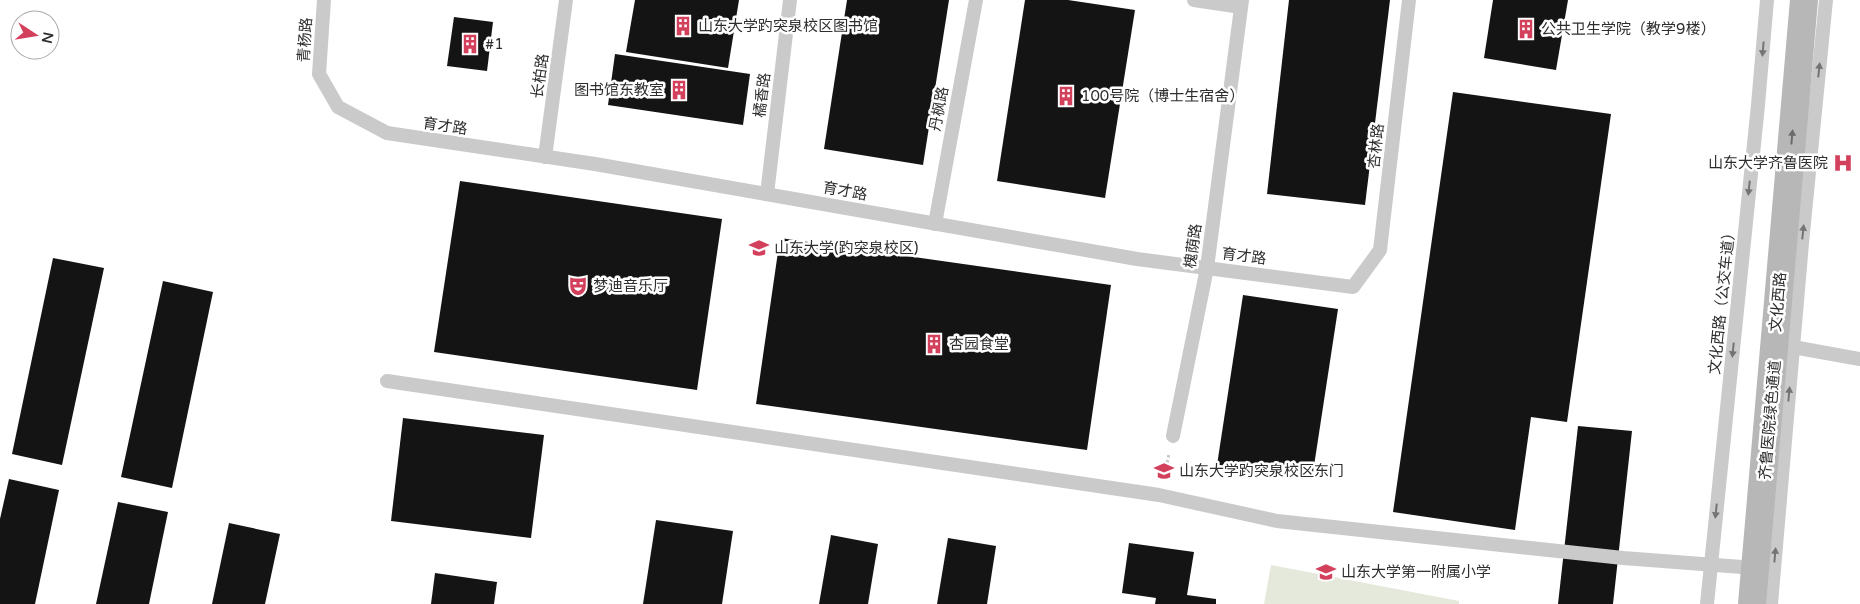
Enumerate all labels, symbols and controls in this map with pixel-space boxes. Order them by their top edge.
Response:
north arrow [10,10,60,60]
building icon: 山东大学趵突泉校区图书馆 [672,15,694,37]
street label: 青杨路 [294,17,316,63]
place label: 山东大学趵突泉校区图书馆 [698,17,878,35]
building icon: 公共卫生学院（教学9楼） [1515,18,1537,40]
place label: 公共卫生学院（教学9楼） [1541,20,1715,38]
text: N [38,30,57,45]
building icon: #1 [459,33,481,55]
place label: #1 [485,35,504,53]
one-way arrow [1758,41,1766,57]
street label: 长柏路 [528,52,552,100]
one-way arrow [1815,62,1823,78]
street label: 橘香路 [750,72,774,118]
building icon: 图书馆东教室 [668,79,690,101]
place label: 图书馆东教室 [574,81,664,99]
street label: 丹枫路 [926,85,952,133]
building icon: 100号院（博士生宿舍） [1055,85,1077,107]
place label: 100号院（博士生宿舍） [1081,87,1244,105]
street label: 育才路 [421,114,469,138]
street label: 杏林路 [1365,123,1387,169]
one-way arrow [1788,129,1796,145]
hospital icon: 山东大学齐鲁医院 [1832,152,1854,174]
place label: 山东大学齐鲁医院 [1708,154,1828,172]
street label: 育才路 [821,178,869,204]
one-way arrow [1745,180,1753,196]
street label: 槐荫路 [1181,222,1205,270]
one-way arrow [1799,223,1807,239]
street label: 文化西路（公交车道） [1705,224,1739,376]
school or university icon: 山东大学(趵突泉校区) [748,237,770,259]
place label: 山东大学(趵突泉校区) [774,239,918,257]
street label: 育才路 [1221,244,1267,268]
street label: 文化西路 [1766,271,1790,333]
theatre icon: 梦迪音乐厅 [567,275,589,297]
place label: 梦迪音乐厅 [593,277,668,295]
building icon: 杏园食堂 [923,333,945,355]
place label: 杏园食堂 [949,335,1009,353]
one-way arrow [1729,342,1737,358]
street label: 齐鲁医院绿色通道 [1756,359,1784,481]
one-way arrow [1785,385,1793,401]
school or university icon: 山东大学趵突泉校区东门 [1153,460,1175,482]
place label: 山东大学趵突泉校区东门 [1179,462,1344,480]
one-way arrow [1712,504,1720,520]
one-way arrow [1771,547,1779,563]
school or university icon: 山东大学第一附属小学 [1315,561,1337,583]
place label: 山东大学第一附属小学 [1341,563,1491,581]

